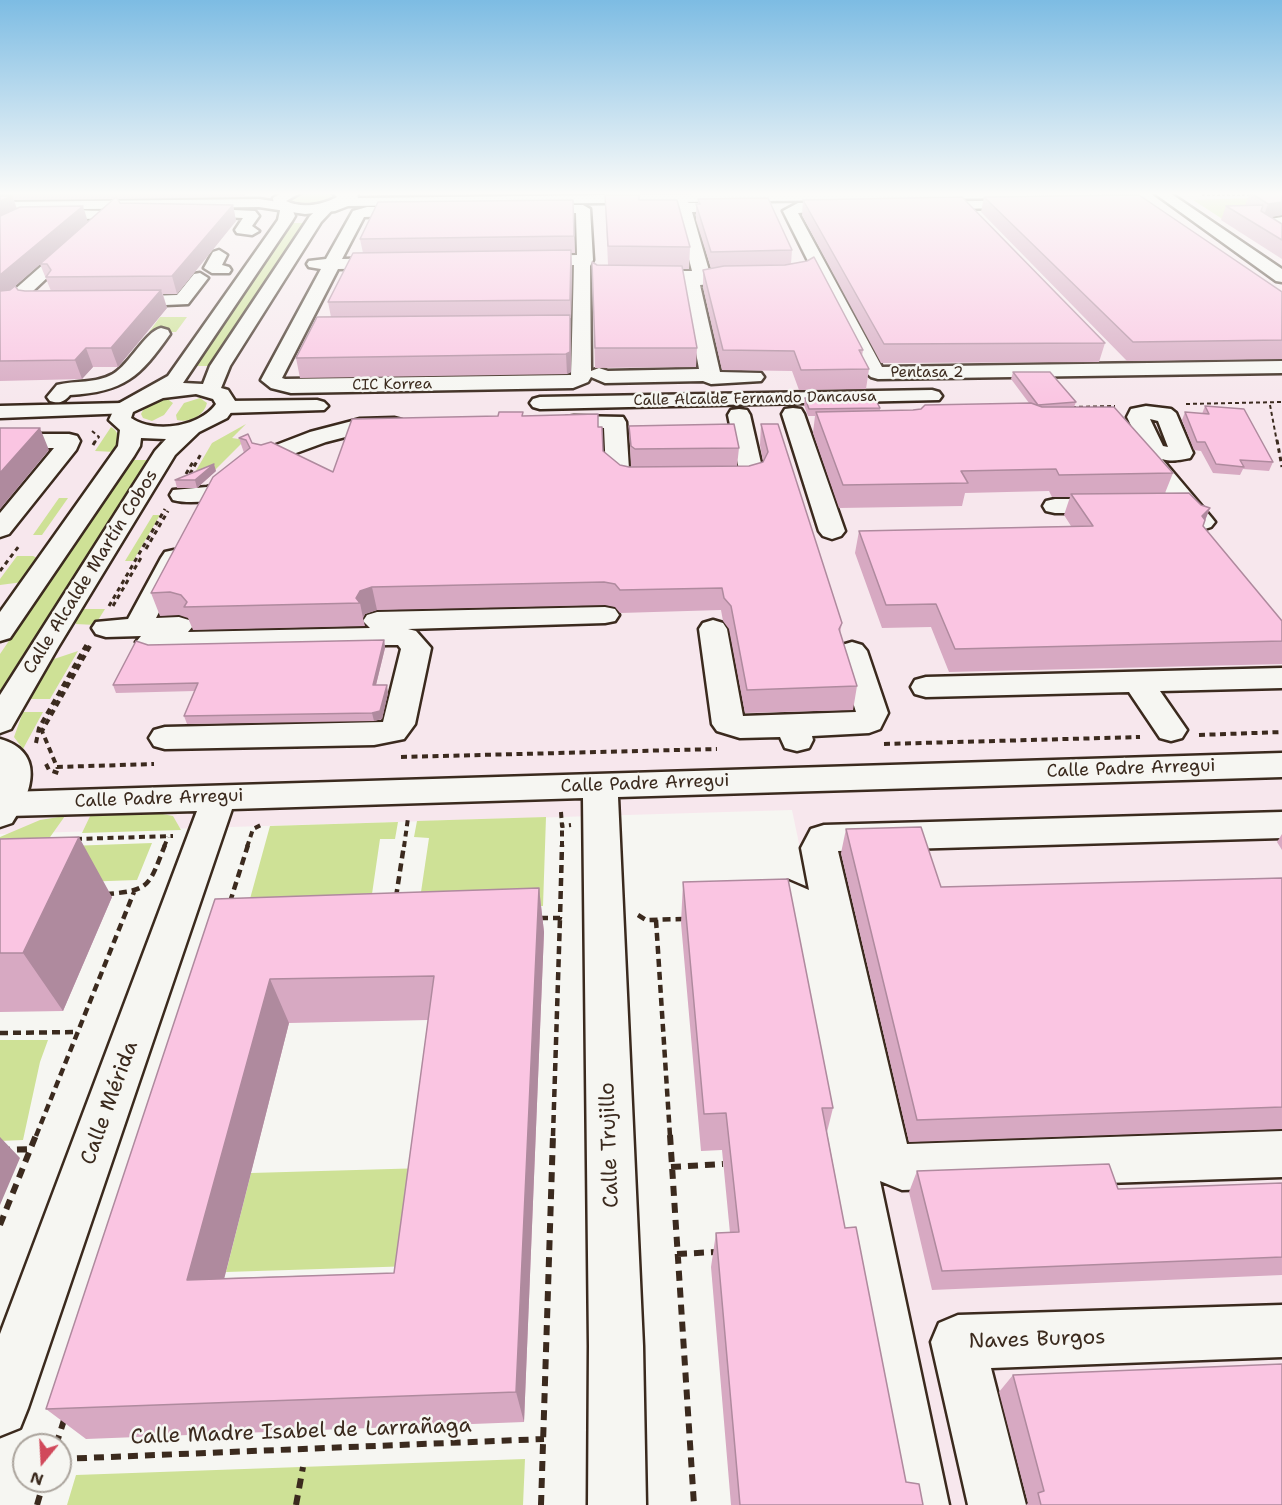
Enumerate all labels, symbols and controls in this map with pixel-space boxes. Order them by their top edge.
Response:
street label: Pentasa 2 [890,364,964,382]
street label: CIC Korrea [352,375,432,395]
street label: Calle Alcalde Fernando Dancausa [633,388,877,410]
street label: Calle Alcalde Martín Cobos [19,466,163,678]
street label: Calle Padre Arregui [1046,755,1216,783]
street label: Calle Padre Arregui [560,770,730,798]
street label: Calle Padre Arregui [74,785,244,813]
street label: Calle Mérida [76,1038,144,1168]
street label: Calle Trujillo [595,1082,625,1208]
street label: Naves Burgos [968,1325,1106,1355]
street label: Calle Madre Isabel de Larrañaga [130,1413,472,1451]
north arrow [12,1433,72,1493]
text: N [28,1467,46,1491]

